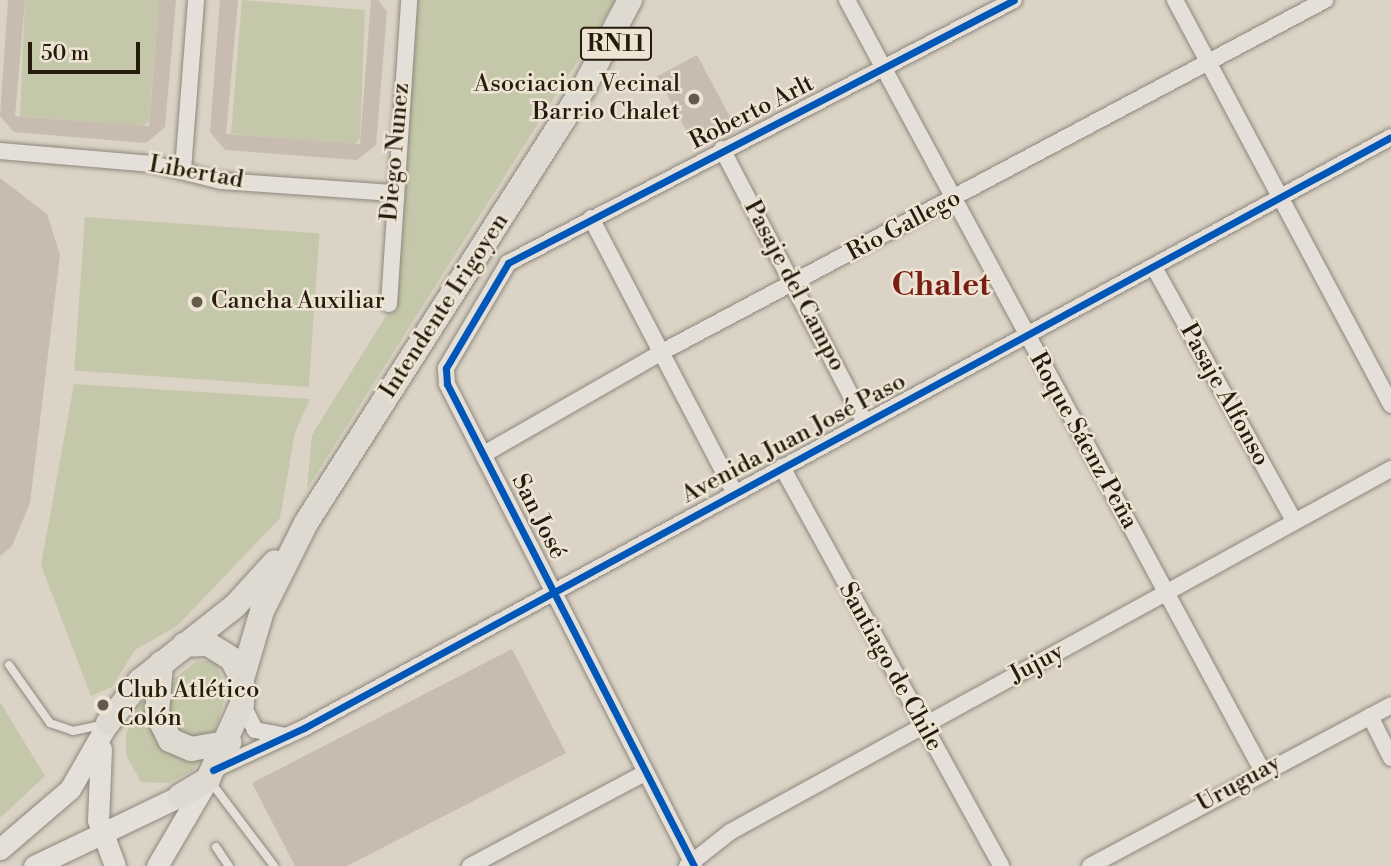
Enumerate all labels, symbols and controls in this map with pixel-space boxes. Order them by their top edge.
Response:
road number: RN11 [579,24,653,64]
scale bar [32,28,144,72]
text: 50 m [41,41,89,67]
street label: Roberto Arlt [685,69,819,157]
place label: Asociacion Vecinal Barrio Chalet [474,71,680,127]
street label: Diego Nunez [376,82,416,222]
marker: Asociacion Vecinal Barrio Chalet [686,91,702,107]
street label: Libertad [147,151,245,195]
street label: Rio Gallego [842,184,966,268]
street label: Pasaje del Campo [737,196,851,376]
street label: Intendente Irigoyen [374,208,516,404]
district label: Chalet [892,266,990,304]
place label: Cancha Auxiliar [211,288,385,316]
marker: Cancha Auxiliar [189,294,205,310]
street label: Pasaje Alfonso [1173,319,1275,471]
street label: Roque Sáenz Peña [1022,348,1144,534]
street label: Avenida Juan José Paso [677,368,911,510]
street label: San José [504,470,572,564]
street label: Santiago de Chile [832,578,948,756]
street label: Jujuy [1005,638,1069,690]
place label: Club Atlético Colón [117,677,259,733]
marker: Club Atlético Colón [95,697,111,713]
street label: Uruguay [1192,749,1286,819]

